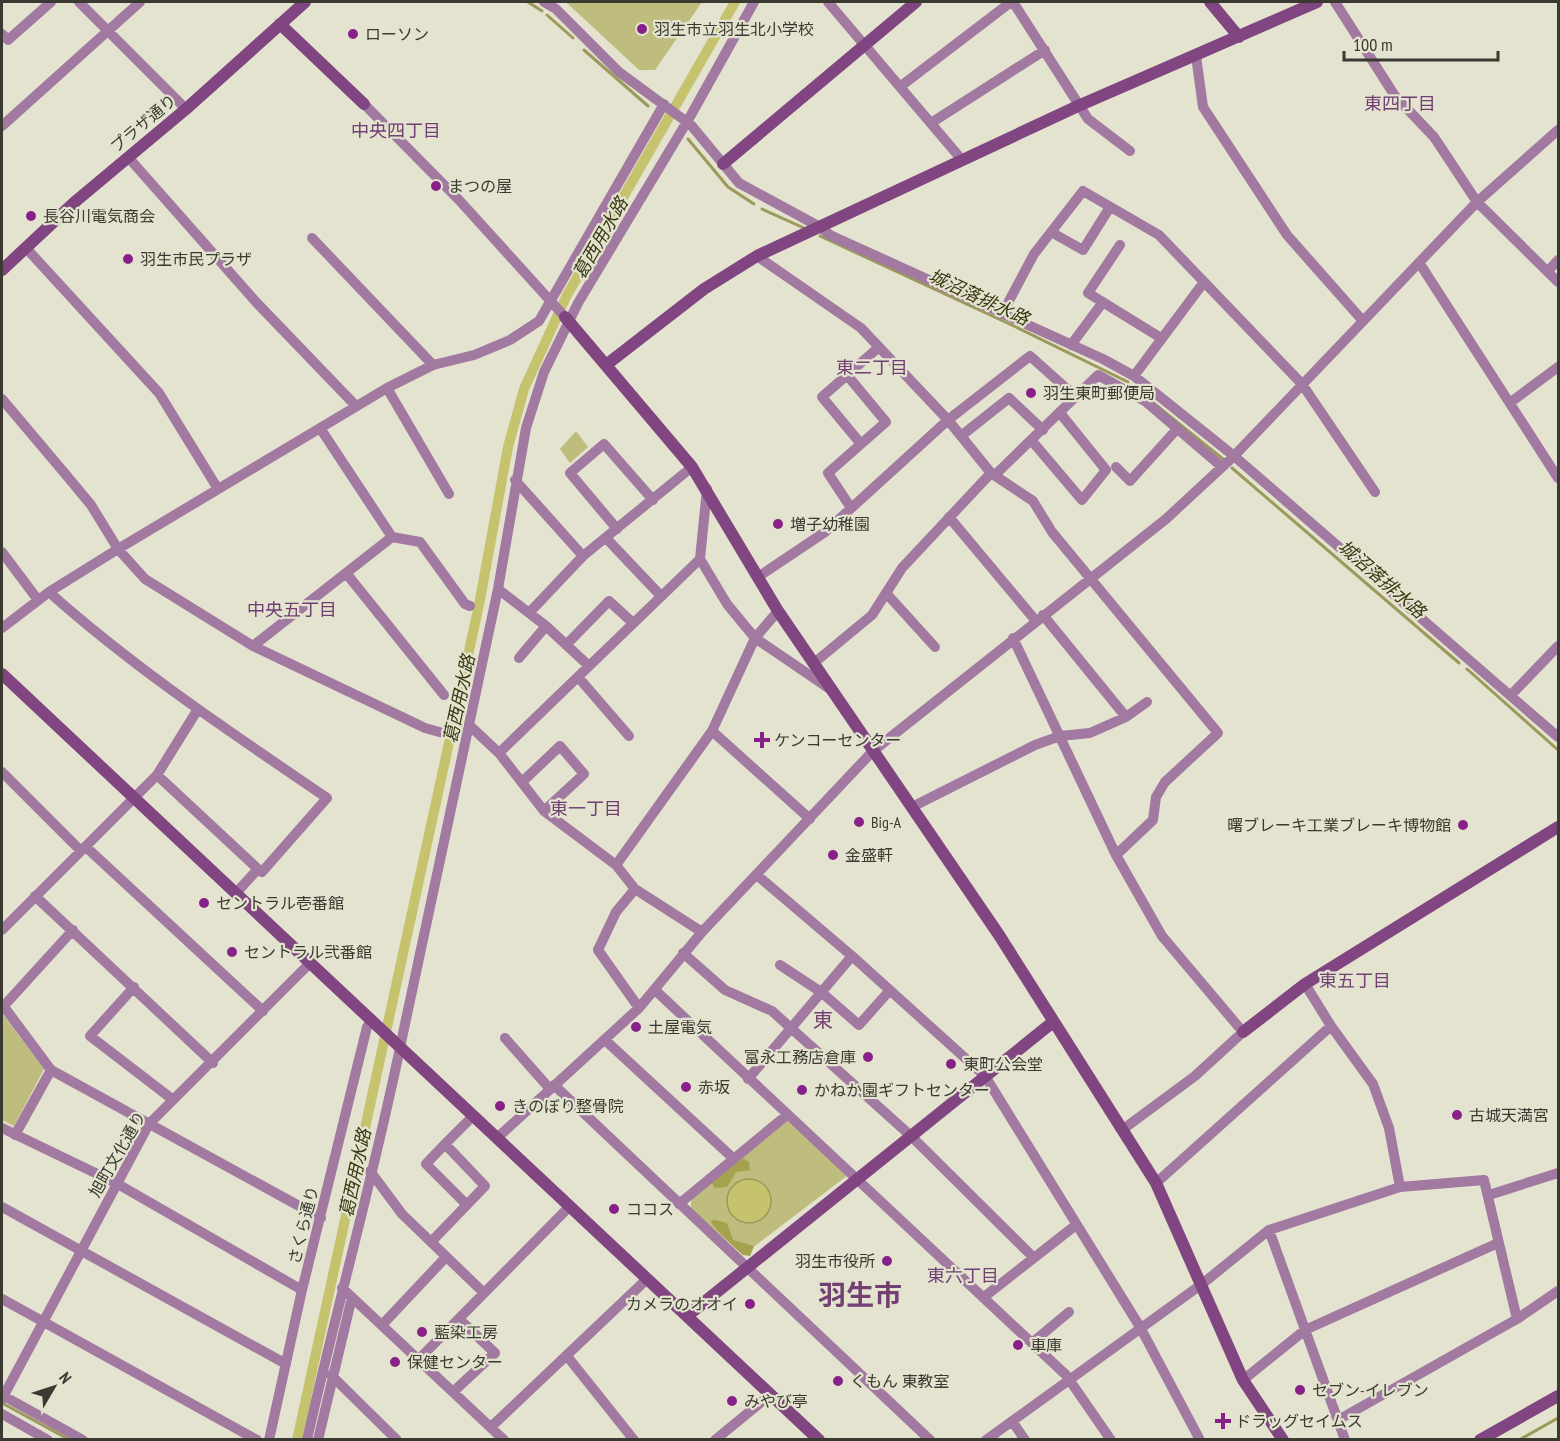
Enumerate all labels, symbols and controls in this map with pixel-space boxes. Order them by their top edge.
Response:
place label: 羽生市立羽生北小学校 [654,19,814,39]
marker: 羽生市立羽生北小学校 [635,22,649,36]
place label: ローソン [365,24,429,44]
scale bar [1344,24,1498,62]
marker: ローソン [346,27,360,41]
text: 100 m [1353,33,1393,56]
street label: プラザ通り [106,90,180,156]
district label: 東四丁目 [1364,92,1436,115]
district label: 中央四丁目 [351,119,441,142]
place label: まつの屋 [448,176,512,196]
marker: まつの屋 [429,179,443,193]
water label: 葛西用水路 [568,192,633,283]
place label: 長谷川電気商会 [43,206,155,226]
marker: 長谷川電気商会 [24,209,38,223]
place label: 羽生市民プラザ [140,249,252,269]
marker: 羽生市民プラザ [121,252,135,266]
water label: 城沼落排水路 [925,264,1035,331]
district label: 東二丁目 [836,356,908,379]
place label: 羽生東町郵便局 [1043,383,1155,403]
marker: 羽生東町郵便局 [1024,386,1038,400]
place label: 増子幼稚園 [790,514,870,534]
marker: 増子幼稚園 [771,517,785,531]
water label: 城沼落排水路 [1334,535,1432,624]
district label: 中央五丁目 [247,598,337,621]
water label: 葛西用水路 [438,651,480,745]
place label: ケンコーセンター [774,730,902,750]
marker: ケンコーセンター [755,733,769,747]
district label: 東一丁目 [550,797,622,820]
place label: Big-A [871,812,901,832]
marker: Big-A [852,815,866,829]
place label: 曙ブレーキ工業ブレーキ博物館 [1227,815,1451,835]
marker: 曙ブレーキ工業ブレーキ博物館 [1456,818,1470,832]
place label: 金盛軒 [845,845,893,865]
marker: 金盛軒 [826,848,840,862]
place label: セントラル壱番館 [216,893,344,913]
marker: セントラル壱番館 [197,896,211,910]
place label: セントラル弐番館 [244,942,372,962]
marker: セントラル弐番館 [225,945,239,959]
district label: 東五丁目 [1319,969,1391,992]
district label: 東 [813,1007,833,1033]
place label: 土屋電気 [648,1017,712,1037]
marker: 土屋電気 [629,1020,643,1034]
place label: 富永工務店倉庫 [744,1047,856,1067]
marker: 富永工務店倉庫 [861,1050,875,1064]
place label: 東町公会堂 [963,1054,1043,1074]
marker: 東町公会堂 [944,1057,958,1071]
place label: 赤坂 [698,1077,730,1097]
marker: 赤坂 [679,1080,693,1094]
place label: かねか園ギフトセンター [814,1080,990,1100]
marker: かねか園ギフトセンター [795,1083,809,1097]
place label: きのぼり整骨院 [512,1096,624,1116]
marker: きのぼり整骨院 [493,1099,507,1113]
place label: 古城天満宮 [1469,1105,1549,1125]
street label: 旭町文化通り [84,1107,150,1201]
marker: 古城天満宮 [1450,1108,1464,1122]
water label: 葛西用水路 [334,1125,376,1219]
street label: さくら通り [284,1184,322,1266]
place label: ココス [626,1199,674,1219]
marker: ココス [607,1202,621,1216]
place label: 羽生市役所 [795,1251,875,1271]
marker: 羽生市役所 [880,1254,894,1268]
district label: 東六丁目 [927,1264,999,1287]
district label: 羽生市 [818,1276,902,1313]
place label: カメラのオオイ [626,1294,738,1314]
marker: カメラのオオイ [743,1297,757,1311]
place label: 藍染工房 [434,1322,498,1342]
marker: 藍染工房 [415,1325,429,1339]
place label: 車庫 [1030,1335,1062,1355]
marker: 車庫 [1011,1338,1025,1352]
place label: 保健センター [407,1352,503,1372]
marker: 保健センター [388,1355,402,1369]
north arrow [24,1357,84,1417]
text: N [55,1368,76,1387]
place label: くもん 東教室 [850,1371,949,1391]
marker: くもん 東教室 [831,1374,845,1388]
place label: セブン-イレブン [1312,1380,1429,1400]
marker: セブン-イレブン [1293,1383,1307,1397]
place label: みやび亭 [744,1391,808,1411]
marker: みやび亭 [725,1394,739,1408]
place label: ドラッグセイムス [1235,1411,1363,1431]
marker: ドラッグセイムス [1216,1414,1230,1428]

